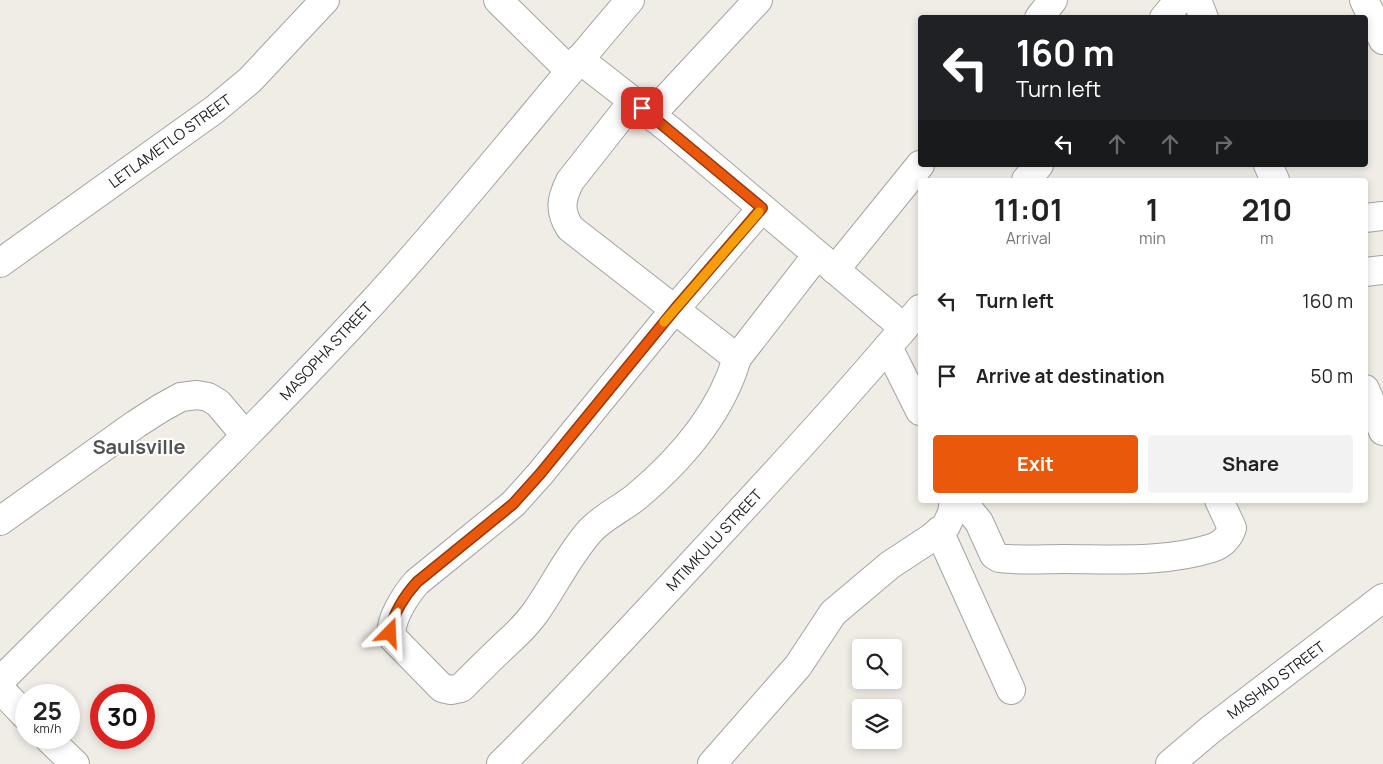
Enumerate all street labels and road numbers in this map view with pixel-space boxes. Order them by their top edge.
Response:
street label: LETLAMETLO STREET [104,89,236,193]
street label: MASOPHA STREET [275,297,377,405]
street label: MTIMKULU STREET [661,485,767,595]
street label: MASHAD STREET [1223,636,1329,724]

